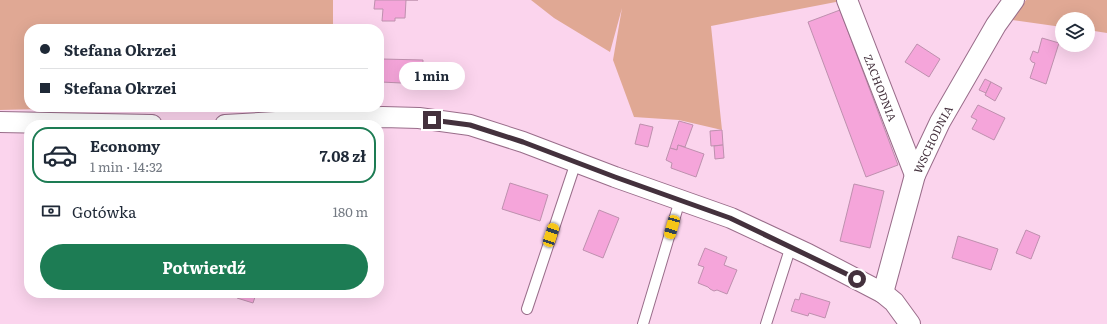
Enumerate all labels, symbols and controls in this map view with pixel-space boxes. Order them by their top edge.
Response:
map controls [1055,12,1095,52]
button: layers [1055,12,1095,52]
text: Stefana Okrzei [64,38,177,61]
street label: ZACHODNIA [861,52,901,123]
callout: 1 min [399,62,465,90]
text: 1 min [415,66,449,85]
text: Stefana Okrzei [64,76,177,99]
street label: WSCHODNIA [909,102,956,176]
route end [423,111,441,129]
text: Economy [90,134,160,157]
icon: car [42,137,78,173]
text: 7.08 zł [320,144,366,167]
text: 1 min · 14:32 [90,157,162,176]
icon: cash [40,200,62,222]
text: Gotówka [72,200,136,223]
text: 180 m [333,202,368,221]
car [663,214,681,240]
car [542,222,560,248]
button: Potwierdź [40,244,368,290]
route start [848,270,866,288]

